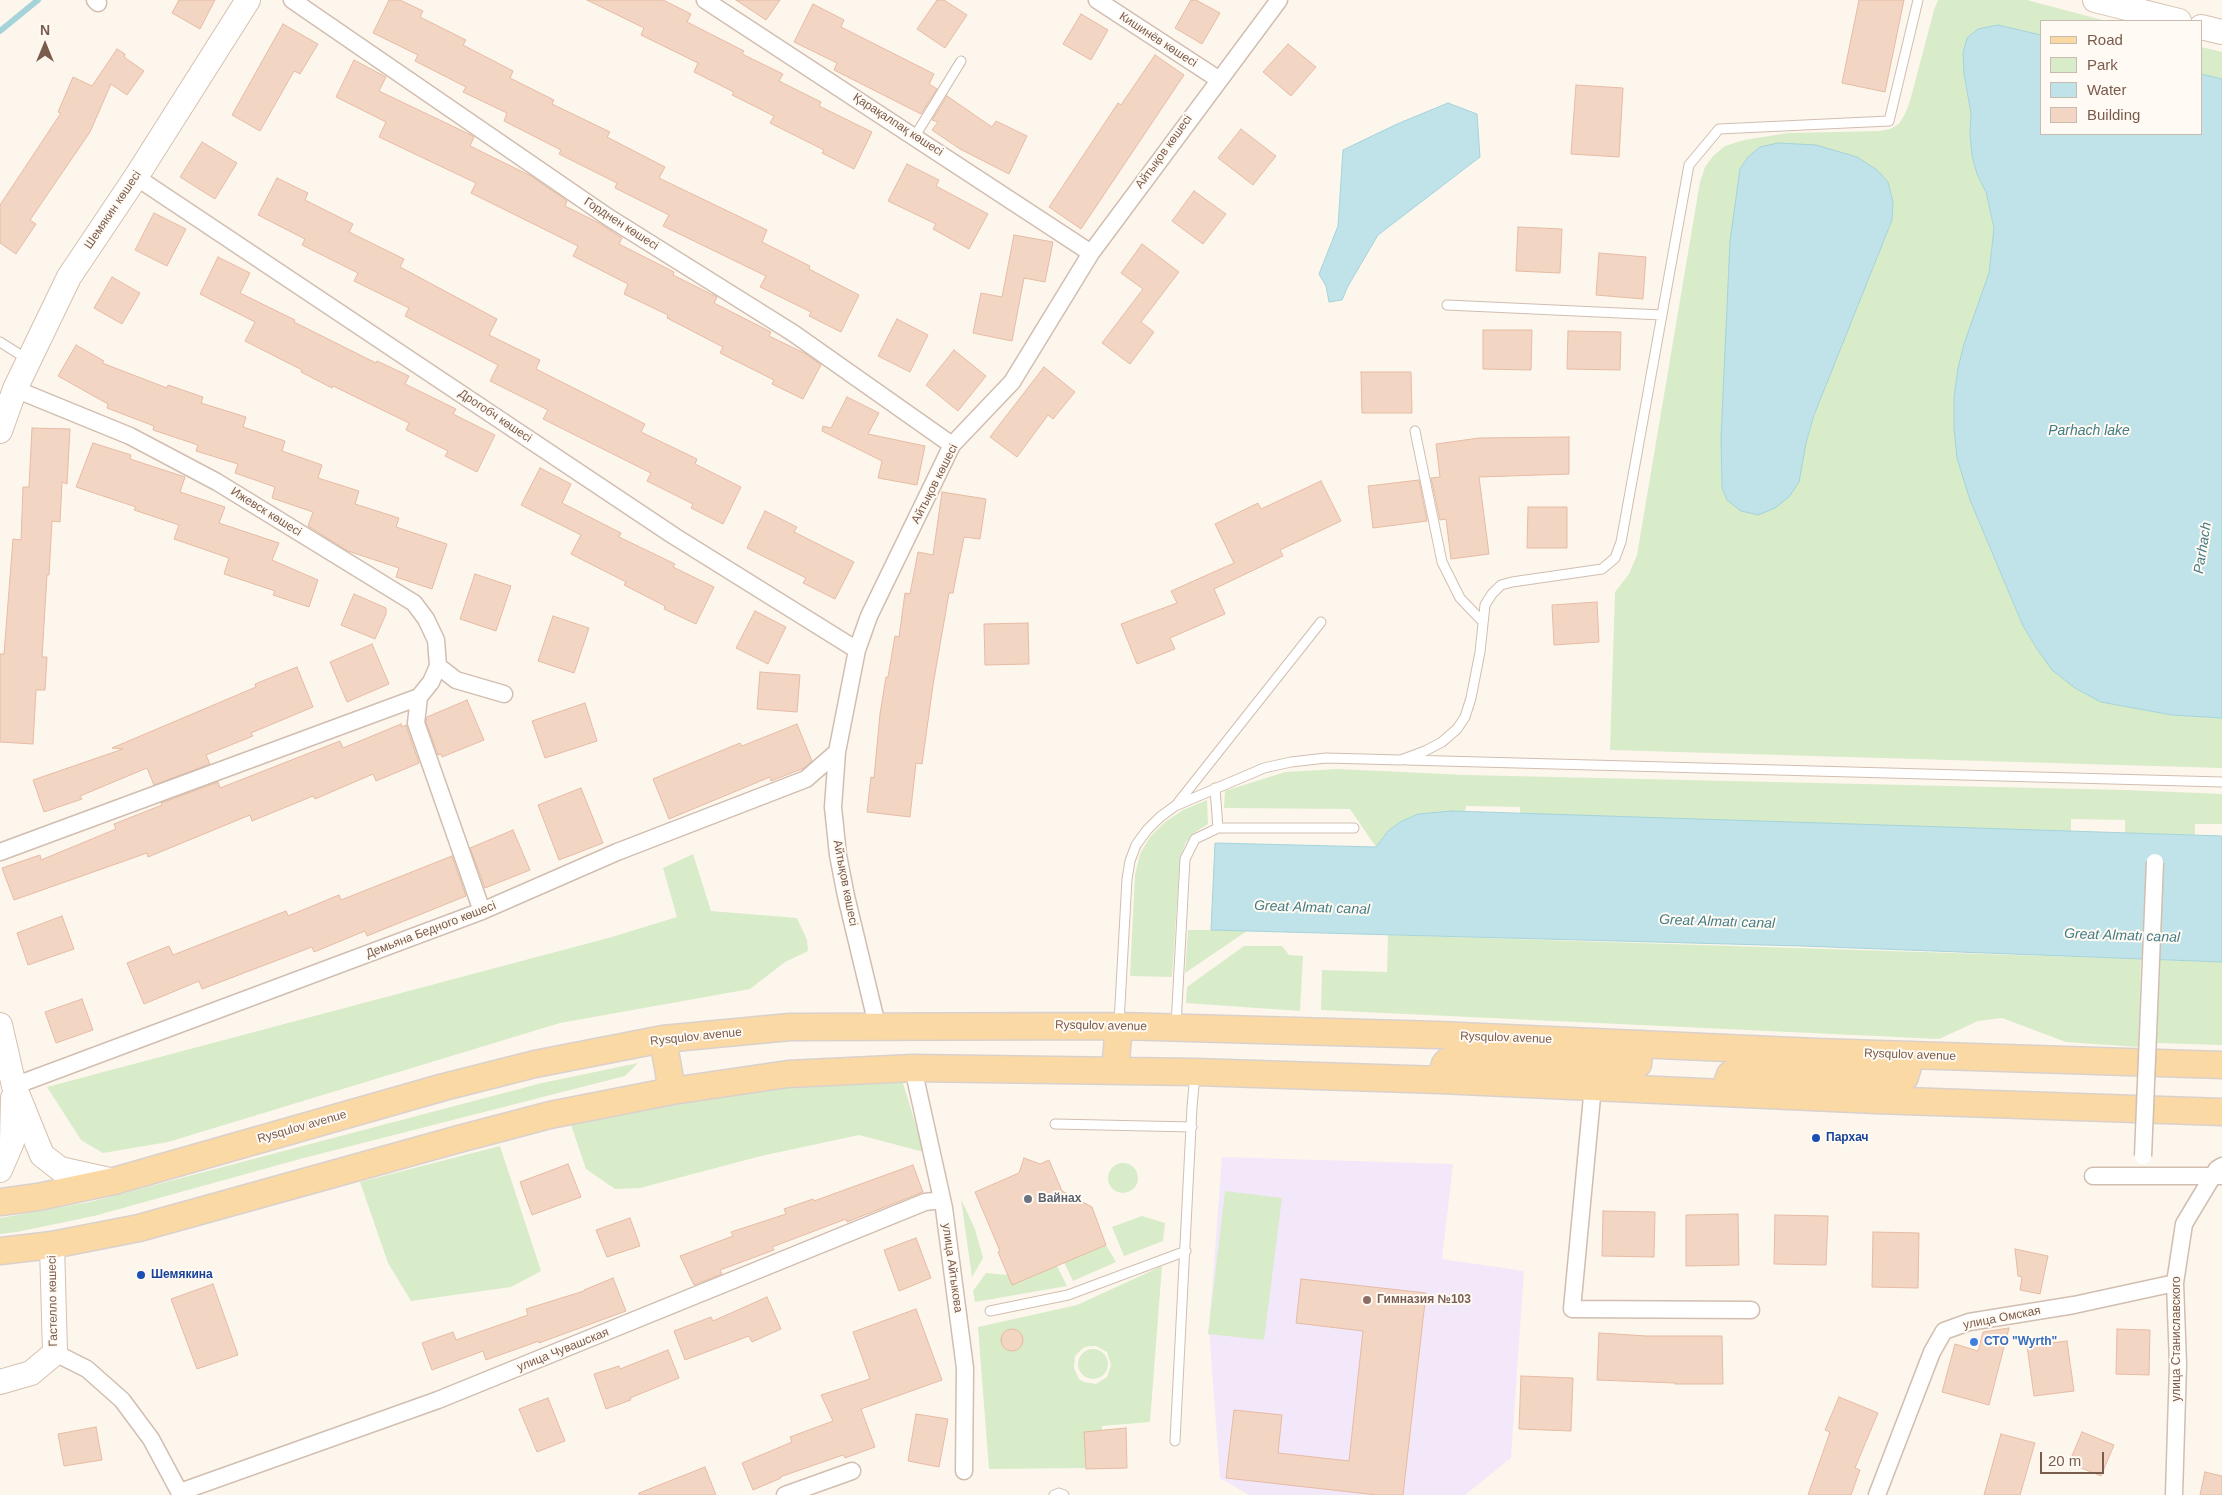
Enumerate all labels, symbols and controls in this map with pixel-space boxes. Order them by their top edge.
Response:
street label: Кишинёв көшесі [1116,9,1200,71]
north arrow [20,20,70,70]
legend [2040,20,2202,135]
text: N [40,22,50,38]
text: Road [2087,31,2123,48]
text: Park [2087,56,2118,73]
text: Water [2087,81,2126,98]
street label: Қарақалпақ көшесі [850,90,946,160]
text: Building [2087,106,2140,123]
street label: Айтықов көшесі [1133,112,1195,192]
street label: Шемякин көшесі [82,168,144,252]
street label: Горднен көшесі [581,195,661,253]
street label: Дрогобч көшесі [456,386,534,446]
water label: Parhach lake [2048,423,2130,439]
street label: Айтықов көшесі [909,442,961,526]
street label: Ижевск көшесі [228,484,304,540]
water label: Parhach [2191,521,2215,575]
street label: Айтықов көшесі [830,839,860,927]
water label: Great Almatı canal [1254,898,1370,918]
street label: Демьяна Бедного көшесі [364,899,498,961]
water label: Great Almatı canal [1659,912,1775,932]
water label: Great Almatı canal [2064,926,2180,946]
street label: Rysqulov avenue [1055,1018,1147,1034]
street label: Rysqulov avenue [649,1025,743,1049]
street label: Rysqulov avenue [1460,1029,1552,1047]
street label: Rysqulov avenue [1864,1046,1956,1064]
street label: Rysqulov avenue [256,1107,348,1147]
place label: Пархач [1826,1131,1868,1145]
marker: Пархач [1810,1132,1822,1144]
place label: Вайнах [1038,1192,1081,1206]
marker: Вайнах [1022,1193,1034,1205]
street label: улица Айтыкова [939,1222,965,1314]
street label: Гастелло көшесі [45,1255,61,1347]
place label: Шемякина [151,1268,213,1282]
marker: Шемякина [135,1269,147,1281]
street label: улица Станиславского [2170,1276,2184,1402]
place label: Гимназия №103 [1377,1293,1471,1307]
marker: Гимназия №103 [1361,1294,1373,1306]
street label: улица Омская [1962,1303,2042,1333]
street label: улица Чувашская [515,1325,611,1375]
place label: СТО "Wyrth" [1984,1335,2057,1349]
marker: СТО "Wyrth" [1968,1336,1980,1348]
scale bar [2042,1442,2106,1474]
text: 20 m [2048,1452,2081,1469]

